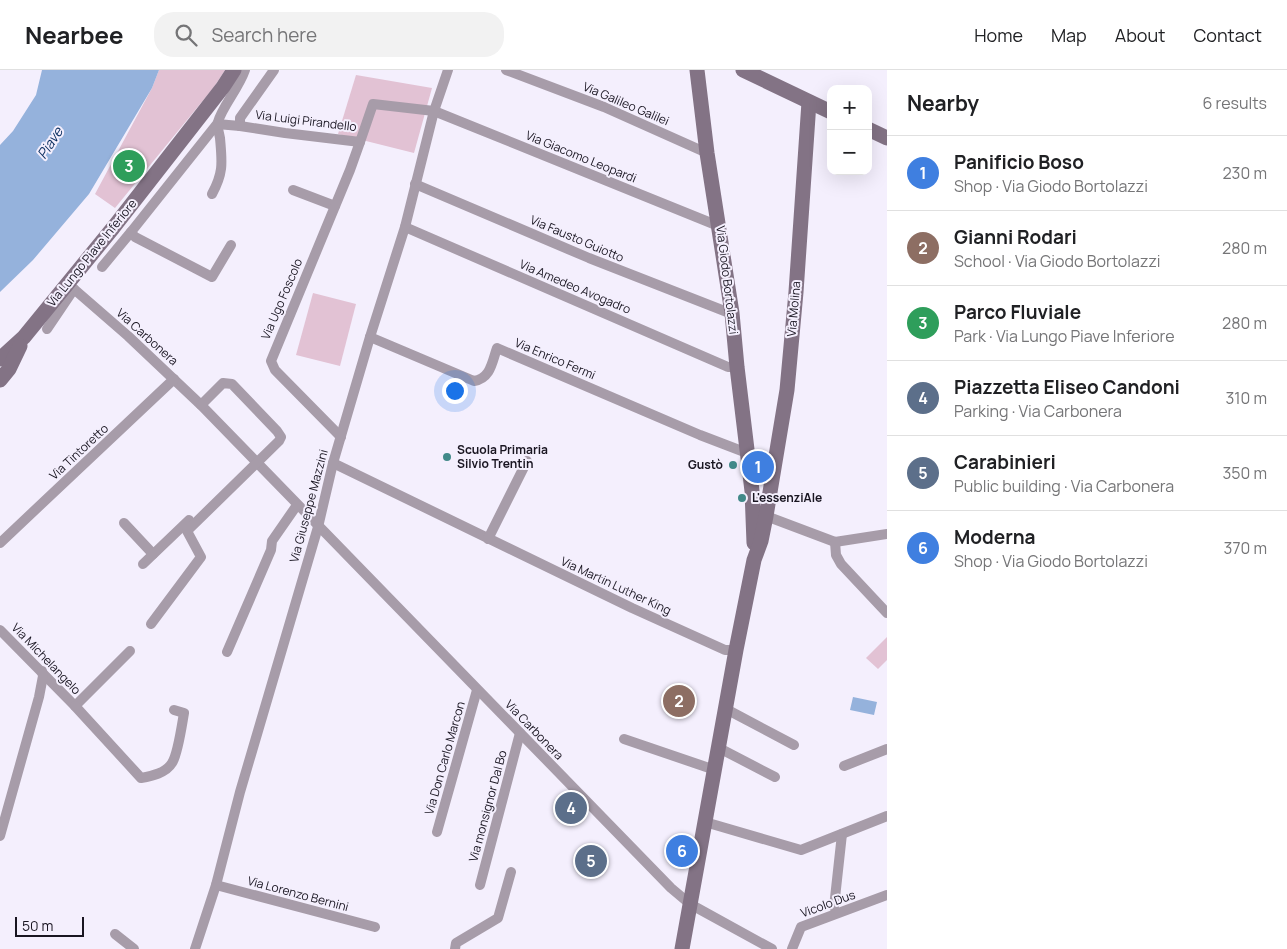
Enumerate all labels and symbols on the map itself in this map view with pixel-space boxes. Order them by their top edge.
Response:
street label: Via Galileo Galilei [580,78,672,129]
street label: Via Luigi Pirandello [254,106,358,135]
water label: Piave [32,123,67,162]
street label: Via Giacomo Leopardi [523,127,639,187]
pin: 3 [113,147,145,185]
street label: Via Lungo Piave Inferiore [43,195,140,310]
street label: Via Fausto Guiotto [528,211,627,266]
street label: Via Giodo Bortolazzi [712,225,743,335]
street label: Via Amedeo Avogadro [517,255,634,318]
street label: Via Ugo Foscolo [257,256,306,342]
street label: Via Molina [783,281,804,337]
street label: Via Carbonera [113,304,182,369]
street label: Via Enrico Fermi [512,334,598,383]
your location [442,378,468,404]
street label: Via Tintoretto [45,420,112,483]
place label: Scuola Primaria Silvio Trentin [457,441,548,472]
street label: Via Giuseppe Mazzini [285,448,332,564]
pin: 1 [742,448,774,486]
marker: Scuola Primaria Silvio Trentin [441,451,453,463]
place label: Gustò [688,456,723,473]
marker: Gustò [727,459,739,471]
place label: L'essenziAle [752,489,822,506]
marker: L'essenziAle [736,492,748,504]
street label: Via Martin Luther King [558,552,674,619]
street label: Via Michelangelo [8,619,85,698]
pin: 2 [663,682,695,720]
street label: Via Carbonera [501,696,567,763]
street label: Via Don Carlo Marcon [420,699,469,816]
street label: Via monsignor Dal Bo [464,748,511,863]
pin: 4 [555,789,587,827]
pin: 6 [666,832,698,870]
pin: 5 [575,842,607,880]
street label: Via Lorenzo Bernini [246,872,351,915]
street label: Vicolo Dus [798,886,858,921]
scale bar [15,914,84,937]

